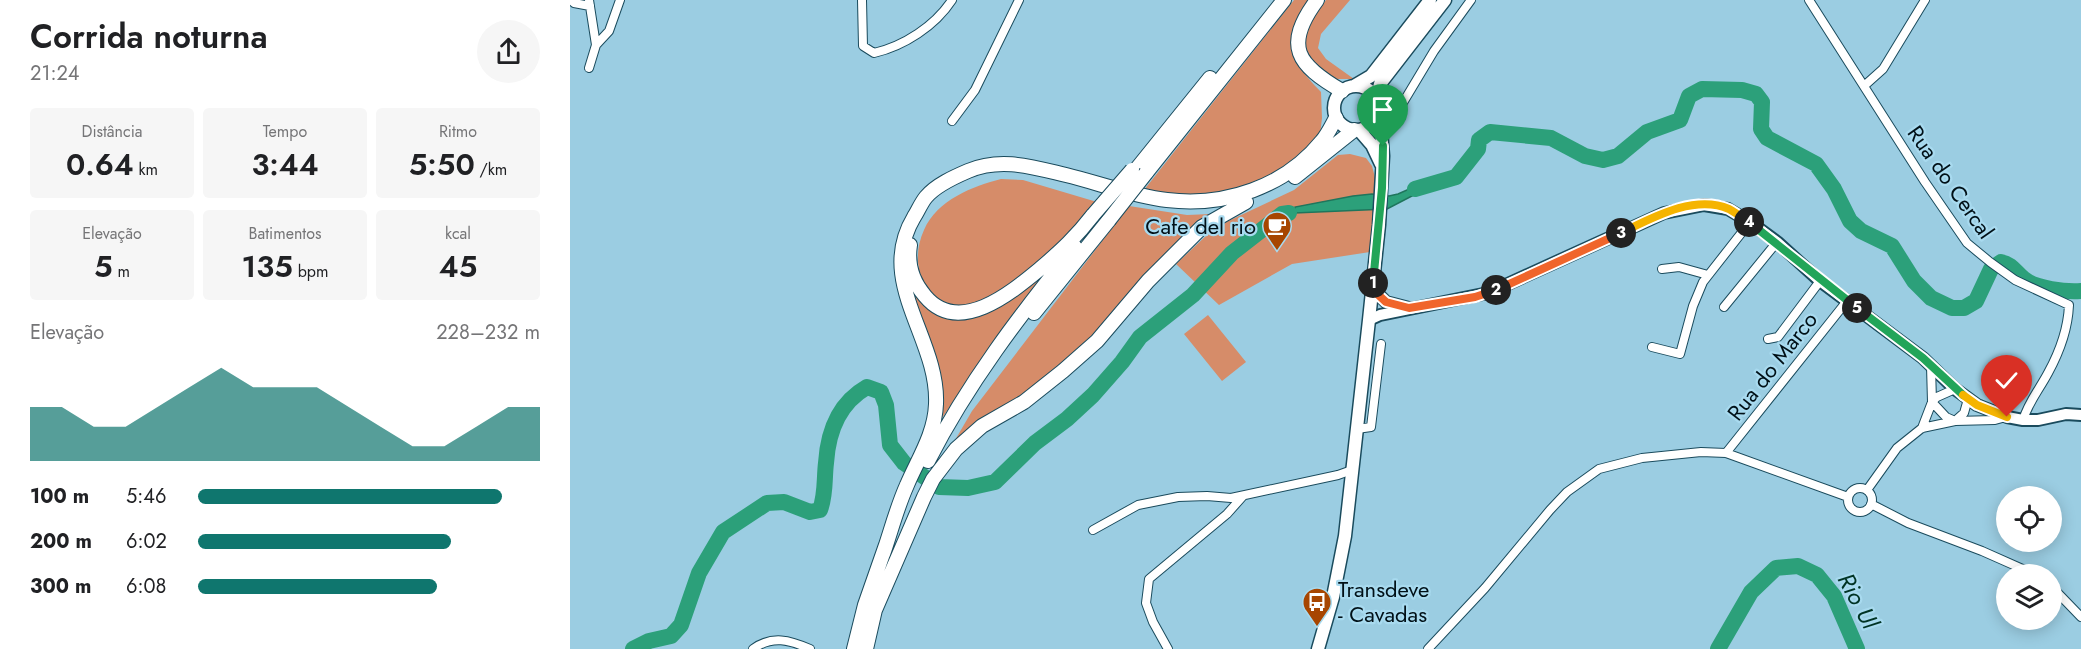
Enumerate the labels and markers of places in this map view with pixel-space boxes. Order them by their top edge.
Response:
pin [1357,84,1408,146]
pin: 4 [1734,207,1764,237]
place label: Cafe del rio [1145,210,1256,242]
cafe icon: Cafe del rio [1261,210,1293,252]
pin: 3 [1606,218,1636,248]
pin: 1 [1358,268,1388,298]
pin: 2 [1481,275,1511,305]
pin: 5 [1842,293,1872,323]
pin [1981,355,2032,417]
place label: Transdeve - Cavadas [1338,573,1429,630]
bus stop icon: Transdeve - Cavadas [1301,586,1333,628]

